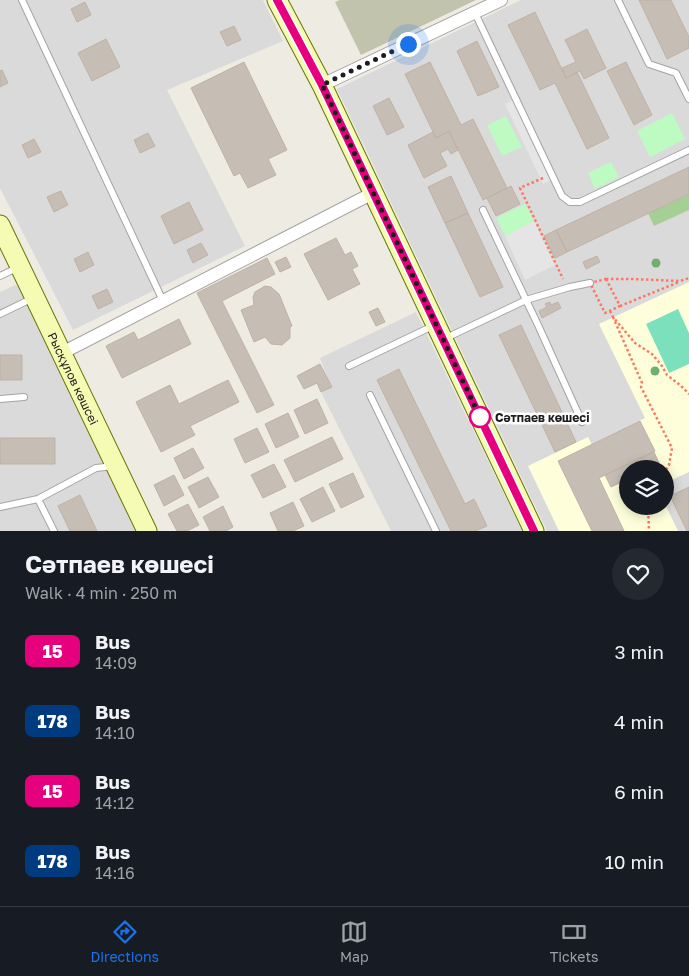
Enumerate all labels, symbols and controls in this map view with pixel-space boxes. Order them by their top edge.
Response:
your location [396,32,421,57]
street label: Рысқұлов көшсеі [45,330,102,427]
marker: Сәтпаев көшесі [469,406,491,428]
place label: Сәтпаев көшесі [495,410,589,425]
map controls [619,460,674,515]
button: layers [619,460,674,515]
button: heart [612,548,664,600]
text: Сәтпаев көшесі [25,549,214,578]
text: Walk · 4 min · 250 m [25,583,177,603]
text: Bus [95,630,130,653]
text: 15 [42,640,63,662]
text: 3 min [615,640,664,663]
text: 14:09 [95,653,137,673]
text: Bus [95,700,130,723]
text: 178 [37,710,68,732]
text: 4 min [614,710,664,733]
text: 14:10 [95,723,135,743]
text: Bus [95,770,130,793]
text: 15 [42,780,63,802]
text: 6 min [614,780,664,803]
text: 14:12 [95,793,134,813]
text: Bus [95,840,130,863]
text: 178 [37,850,68,872]
text: 10 min [605,850,664,873]
text: 14:16 [95,863,135,883]
tab: Directions [91,918,159,965]
tab: Map [340,918,369,965]
tab: Tickets [550,918,598,965]

